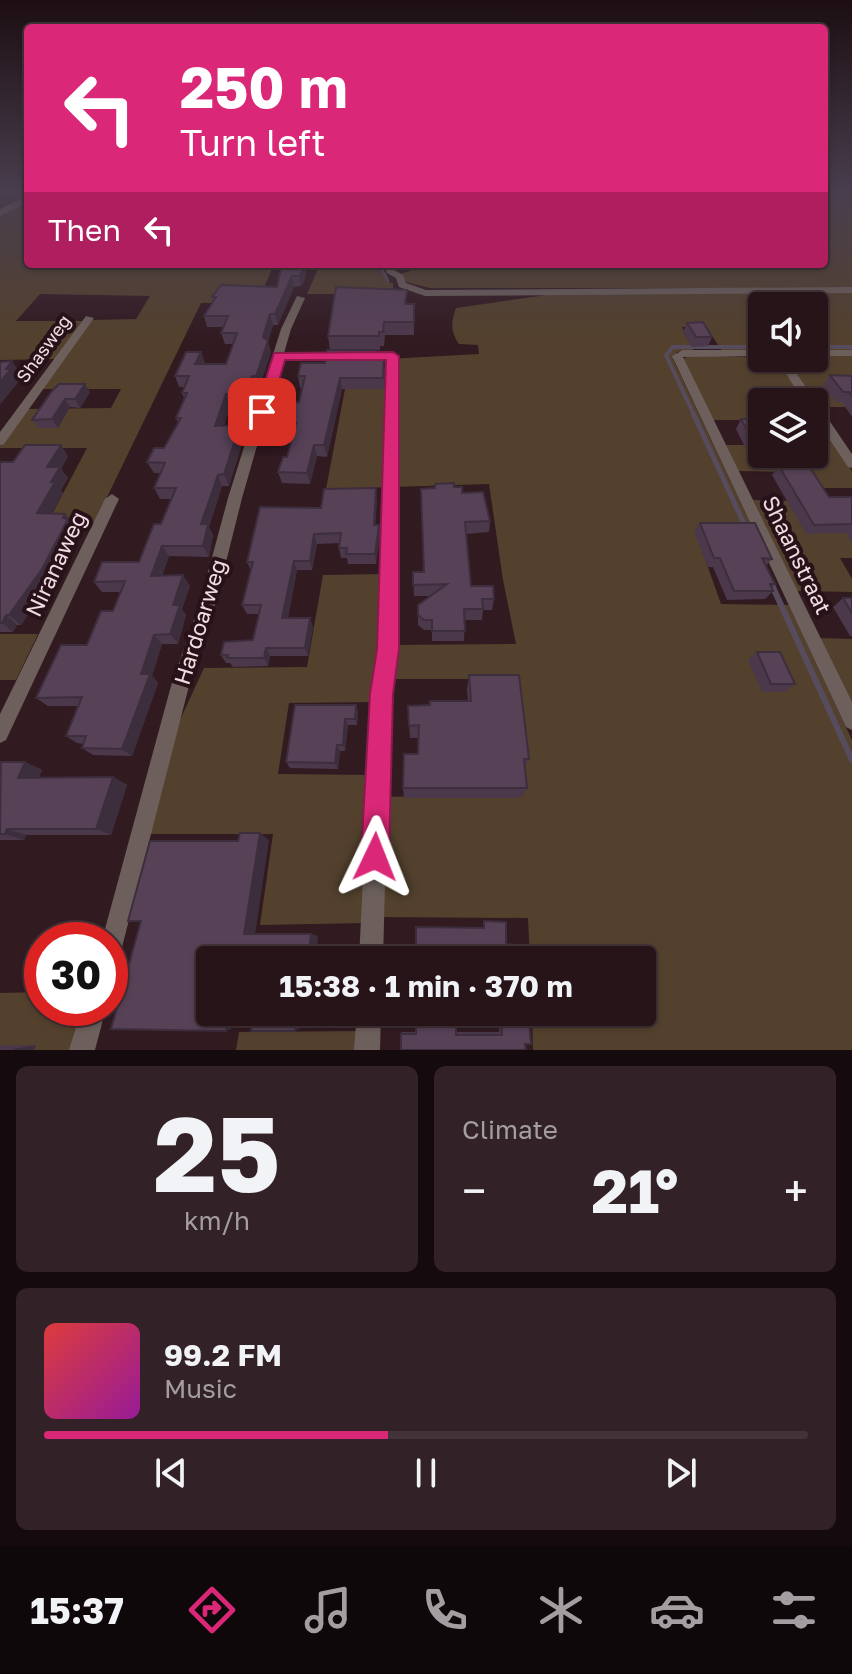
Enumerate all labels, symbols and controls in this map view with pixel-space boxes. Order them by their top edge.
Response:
text: 250 m [180,53,348,120]
icon: left [48,56,152,160]
text: Turn left [180,121,326,164]
icon: left [137,208,181,252]
text: Then [48,212,121,248]
map controls [748,292,828,468]
button: sound [748,292,828,372]
street label: Shasweg [11,310,75,387]
pin [228,378,296,446]
button: layers [748,388,828,468]
icon: arrive [240,390,284,434]
street label: Shaanstraat [757,491,838,618]
street label: Niranaweg [19,507,92,621]
street label: Hardoarweg [168,556,231,688]
position arrow [333,815,417,899]
speed limit sign: 30 [24,922,128,1026]
text: 15:38 · 1 min · 370 m [279,968,573,1004]
text: 25 [154,1090,280,1215]
text: Climate [462,1114,558,1145]
text: 21° [592,1154,678,1226]
text: − [462,1164,486,1217]
text: + [784,1164,808,1217]
text: km/h [184,1205,250,1236]
text: 99.2 FM [164,1337,282,1373]
text: Music [164,1373,237,1404]
icon: previous [149,1451,193,1495]
icon: pause [404,1451,448,1495]
icon: next [659,1451,703,1495]
icon: directions [184,1582,240,1638]
icon: music [300,1582,356,1638]
icon: phone [417,1582,473,1638]
icon: climate [533,1582,589,1638]
icon: car [649,1582,705,1638]
icon: filters [766,1582,822,1638]
text: 15:37 [30,1589,124,1632]

